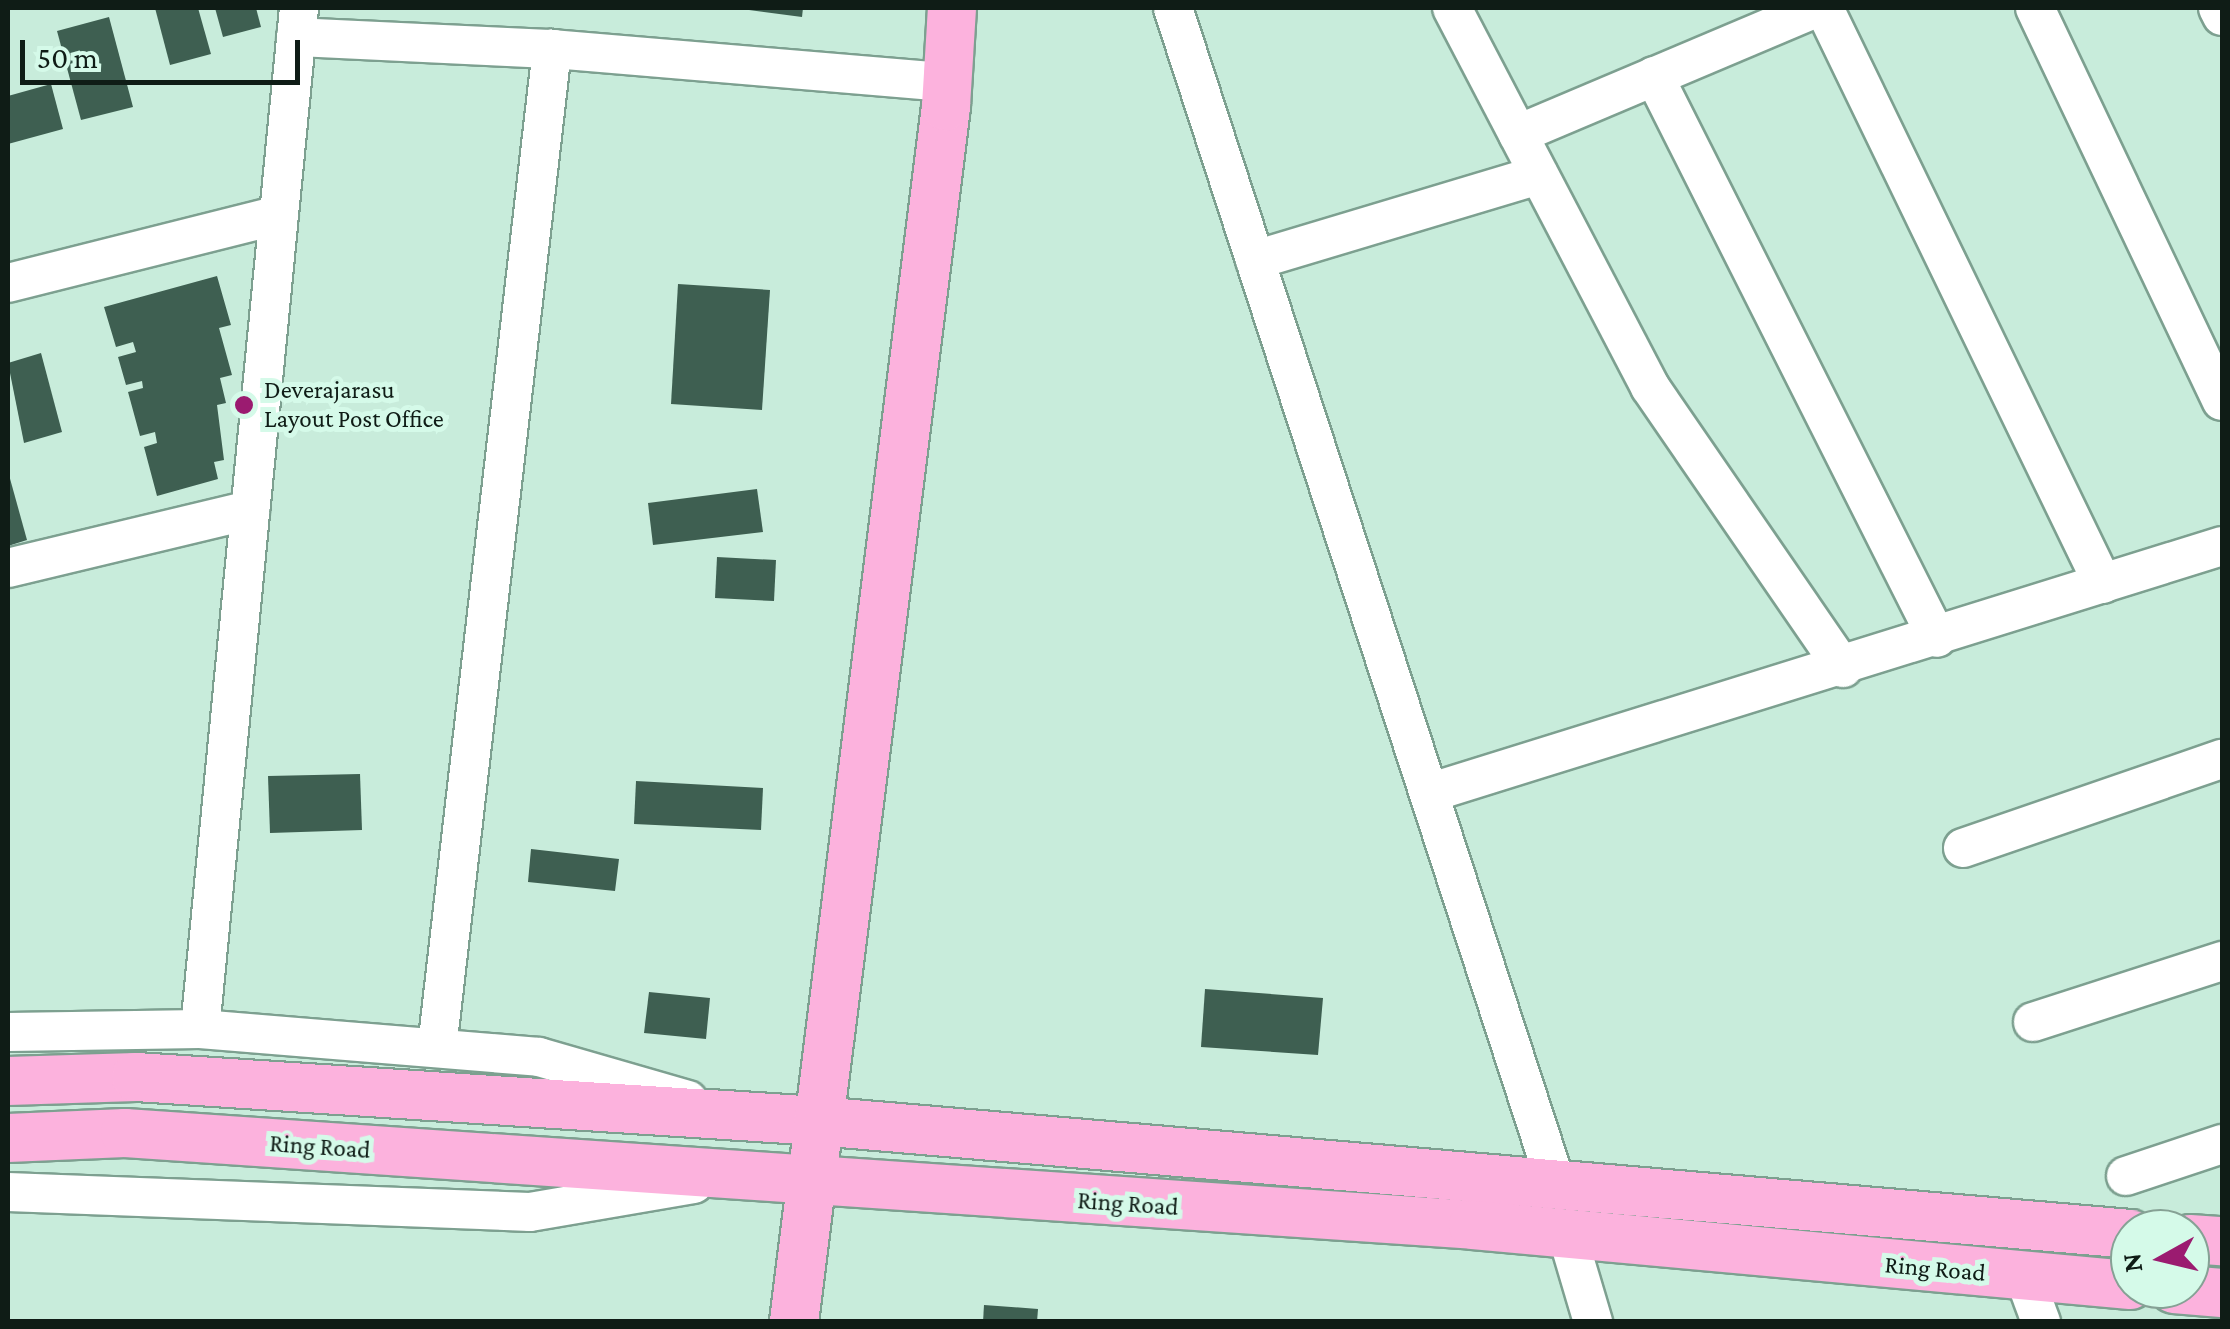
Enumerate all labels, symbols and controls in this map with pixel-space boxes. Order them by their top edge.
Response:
scale bar [25,20,305,82]
text: 50 m [37,41,98,74]
place label: Deverajarasu Layout Post Office [264,376,444,435]
marker: Deverajarasu Layout Post Office [233,394,255,416]
street label: Ring Road [268,1129,372,1165]
street label: Ring Road [1076,1186,1180,1222]
north arrow [2110,1209,2210,1309]
street label: Ring Road [1883,1250,1987,1288]
text: N [2115,1251,2148,1275]

